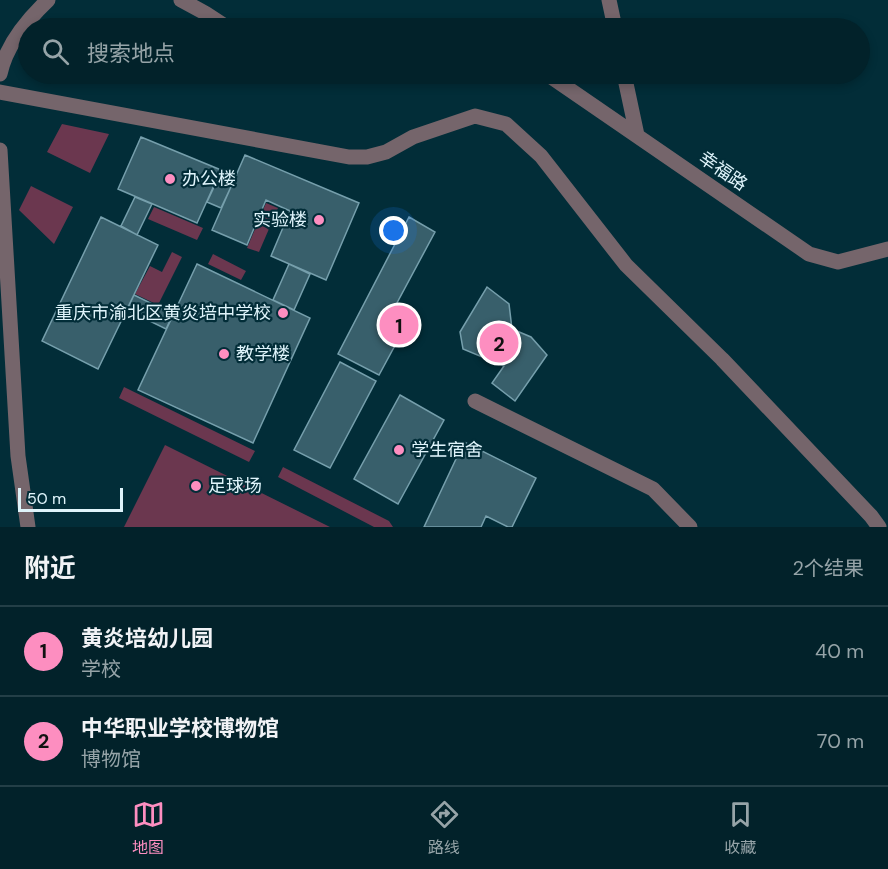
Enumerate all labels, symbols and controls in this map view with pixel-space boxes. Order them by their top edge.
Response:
search box [18,18,870,84]
icon: search [39,35,72,68]
text: 搜索地点 [87,39,175,68]
street label: 幸福路 [694,146,752,196]
place label: 办公楼 [182,167,236,191]
marker: 办公楼 [163,172,177,186]
place label: 实验楼 [253,208,307,232]
marker: 实验楼 [312,213,326,227]
your location [379,216,408,245]
place label: 重庆市渝北区黄炎培中学校 [55,301,271,325]
pin: 1 [380,302,418,348]
marker: 重庆市渝北区黄炎培中学校 [276,306,290,320]
pin: 2 [480,320,518,366]
place label: 教学楼 [236,342,290,366]
marker: 教学楼 [217,347,231,361]
place label: 学生宿舍 [411,438,483,462]
marker: 学生宿舍 [392,443,406,457]
place label: 足球场 [208,474,262,498]
marker: 足球场 [189,479,203,493]
scale bar [18,485,123,513]
text: 50 m [27,488,66,509]
text: 附近 [24,551,76,585]
text: 2个结果 [792,555,864,581]
text: 黄炎培幼儿园 [81,624,213,653]
text: 1 [40,638,47,664]
text: 40 m [815,638,864,664]
text: 学校 [81,656,121,682]
text: 中华职业学校博物馆 [81,714,279,743]
text: 2 [38,728,49,754]
text: 70 m [817,728,864,754]
text: 博物馆 [81,746,141,772]
tab: 地图 [132,798,165,858]
tab: 路线 [428,798,461,858]
tab: 收藏 [724,798,757,858]

